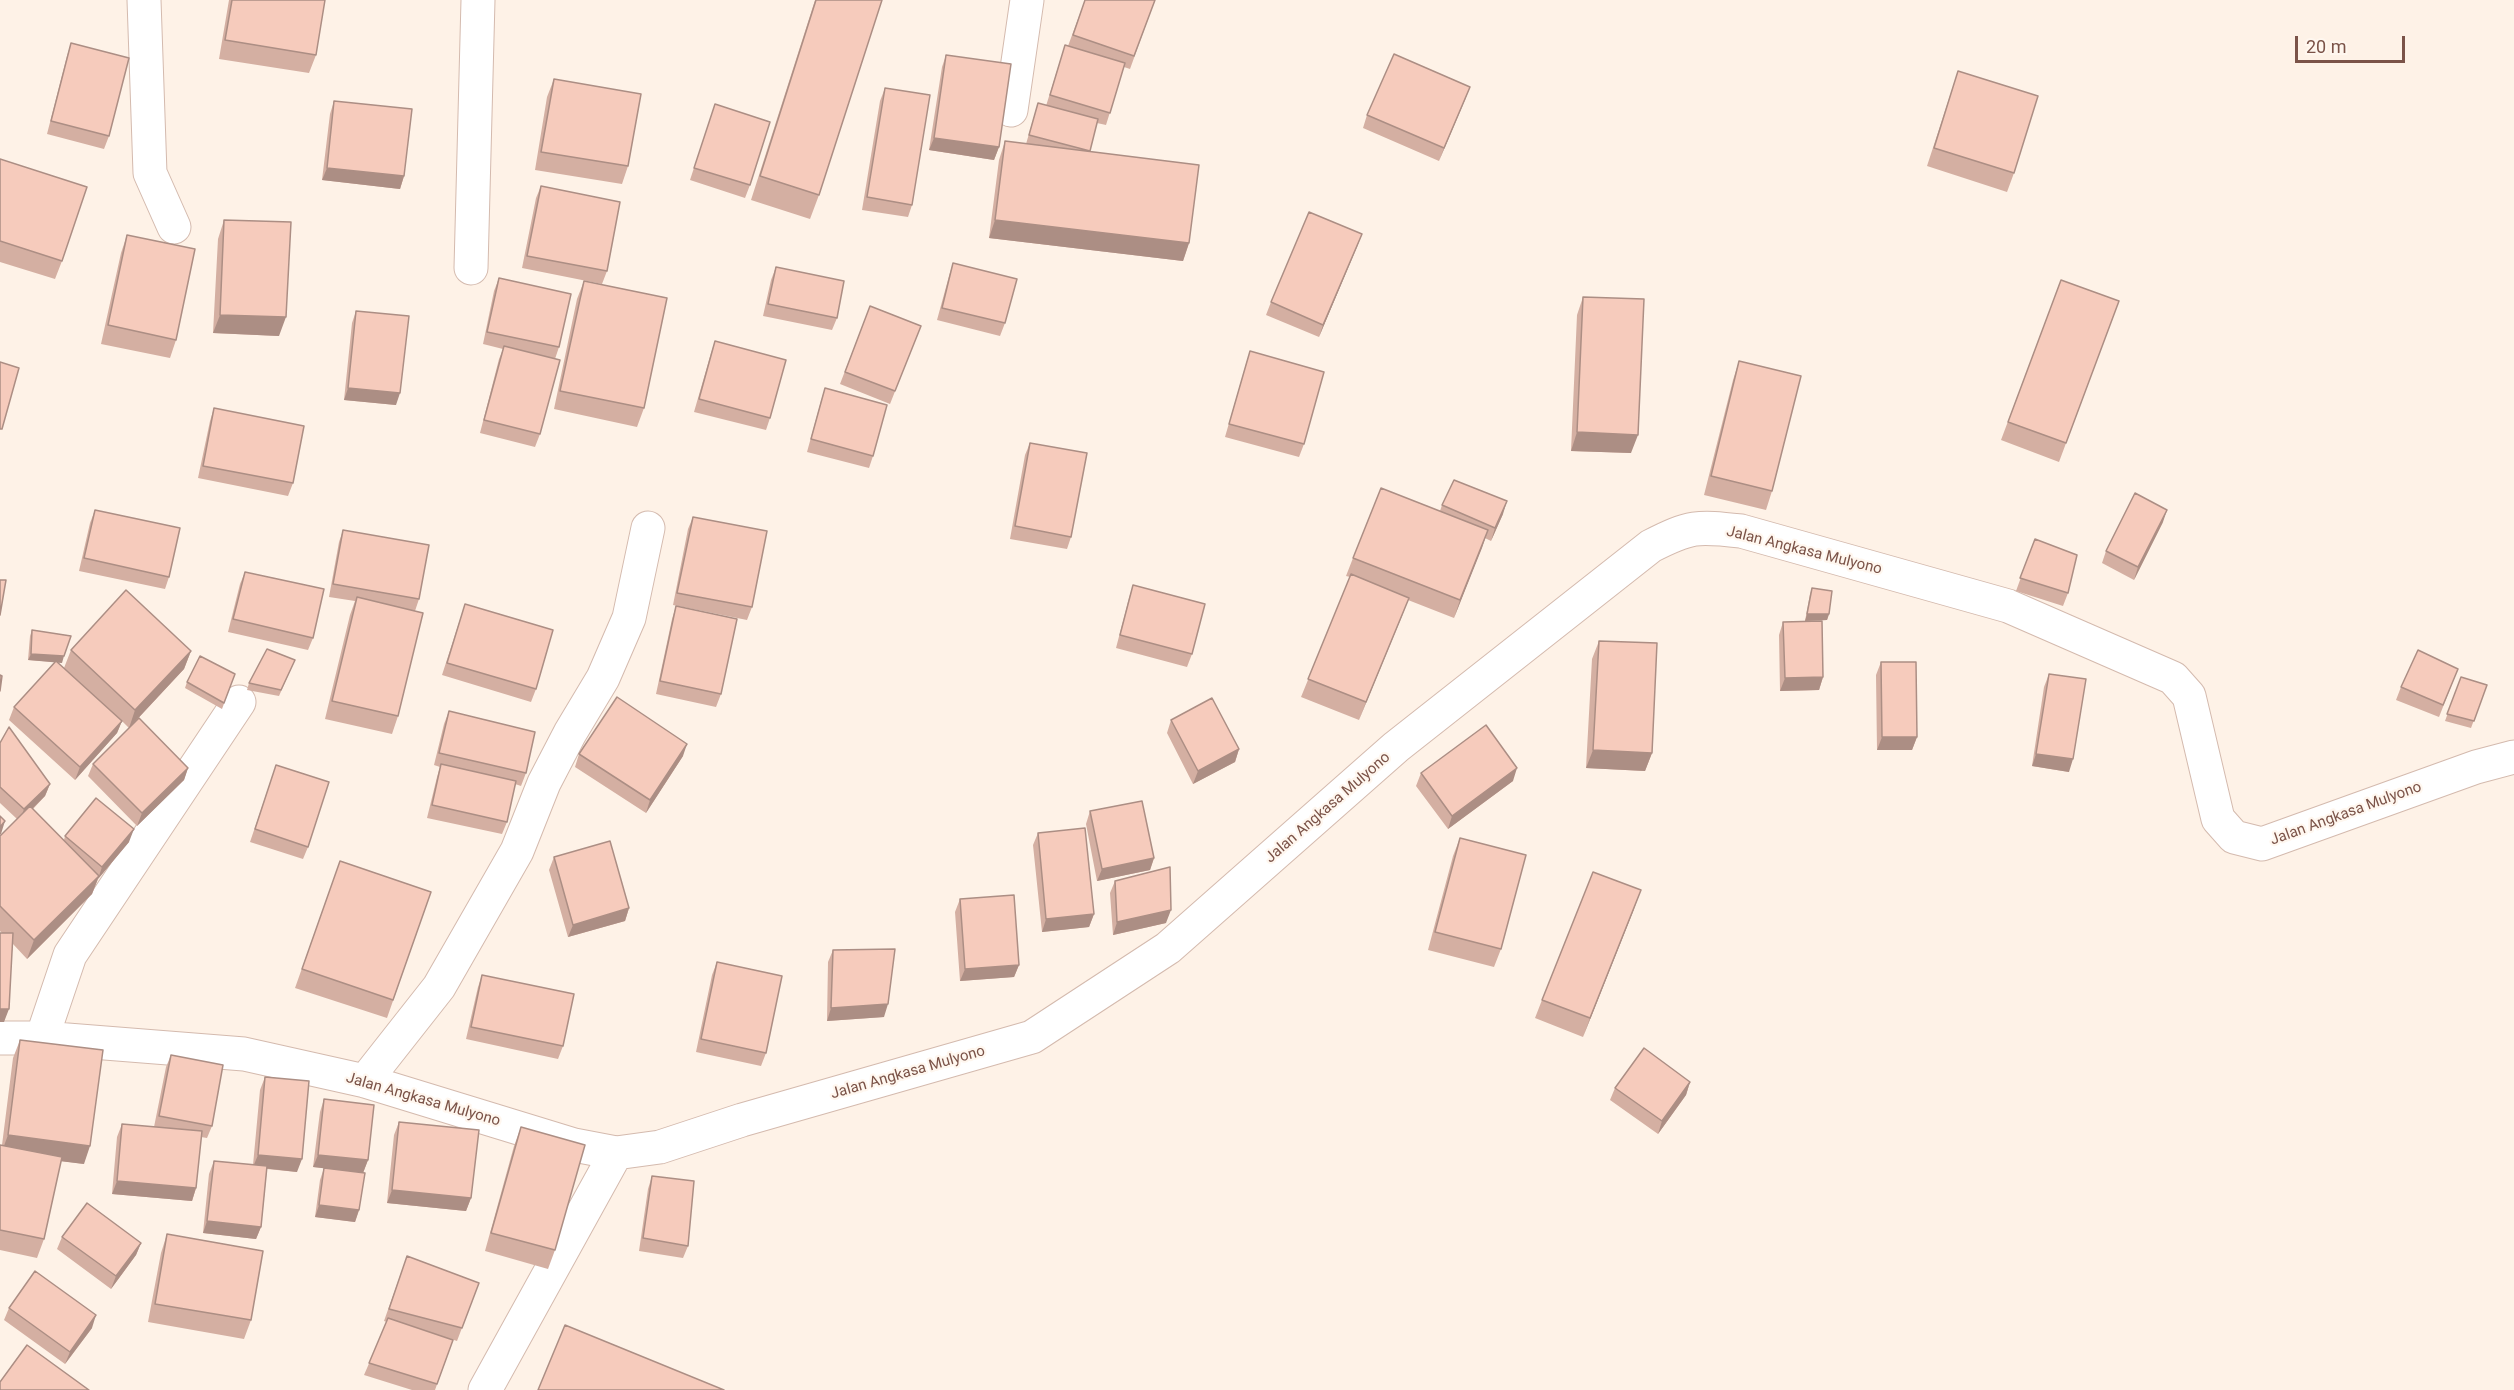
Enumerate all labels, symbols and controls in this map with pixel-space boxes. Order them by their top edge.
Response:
scale bar [2298,24,2408,62]
text: 20 m [2306,36,2346,57]
street label: Jalan Angkasa Mulyono [1724,523,1884,579]
street label: Jalan Angkasa Mulyono [1262,749,1394,867]
street label: Jalan Angkasa Mulyono [2268,778,2424,850]
street label: Jalan Angkasa Mulyono [829,1042,987,1104]
street label: Jalan Angkasa Mulyono [344,1069,502,1131]

